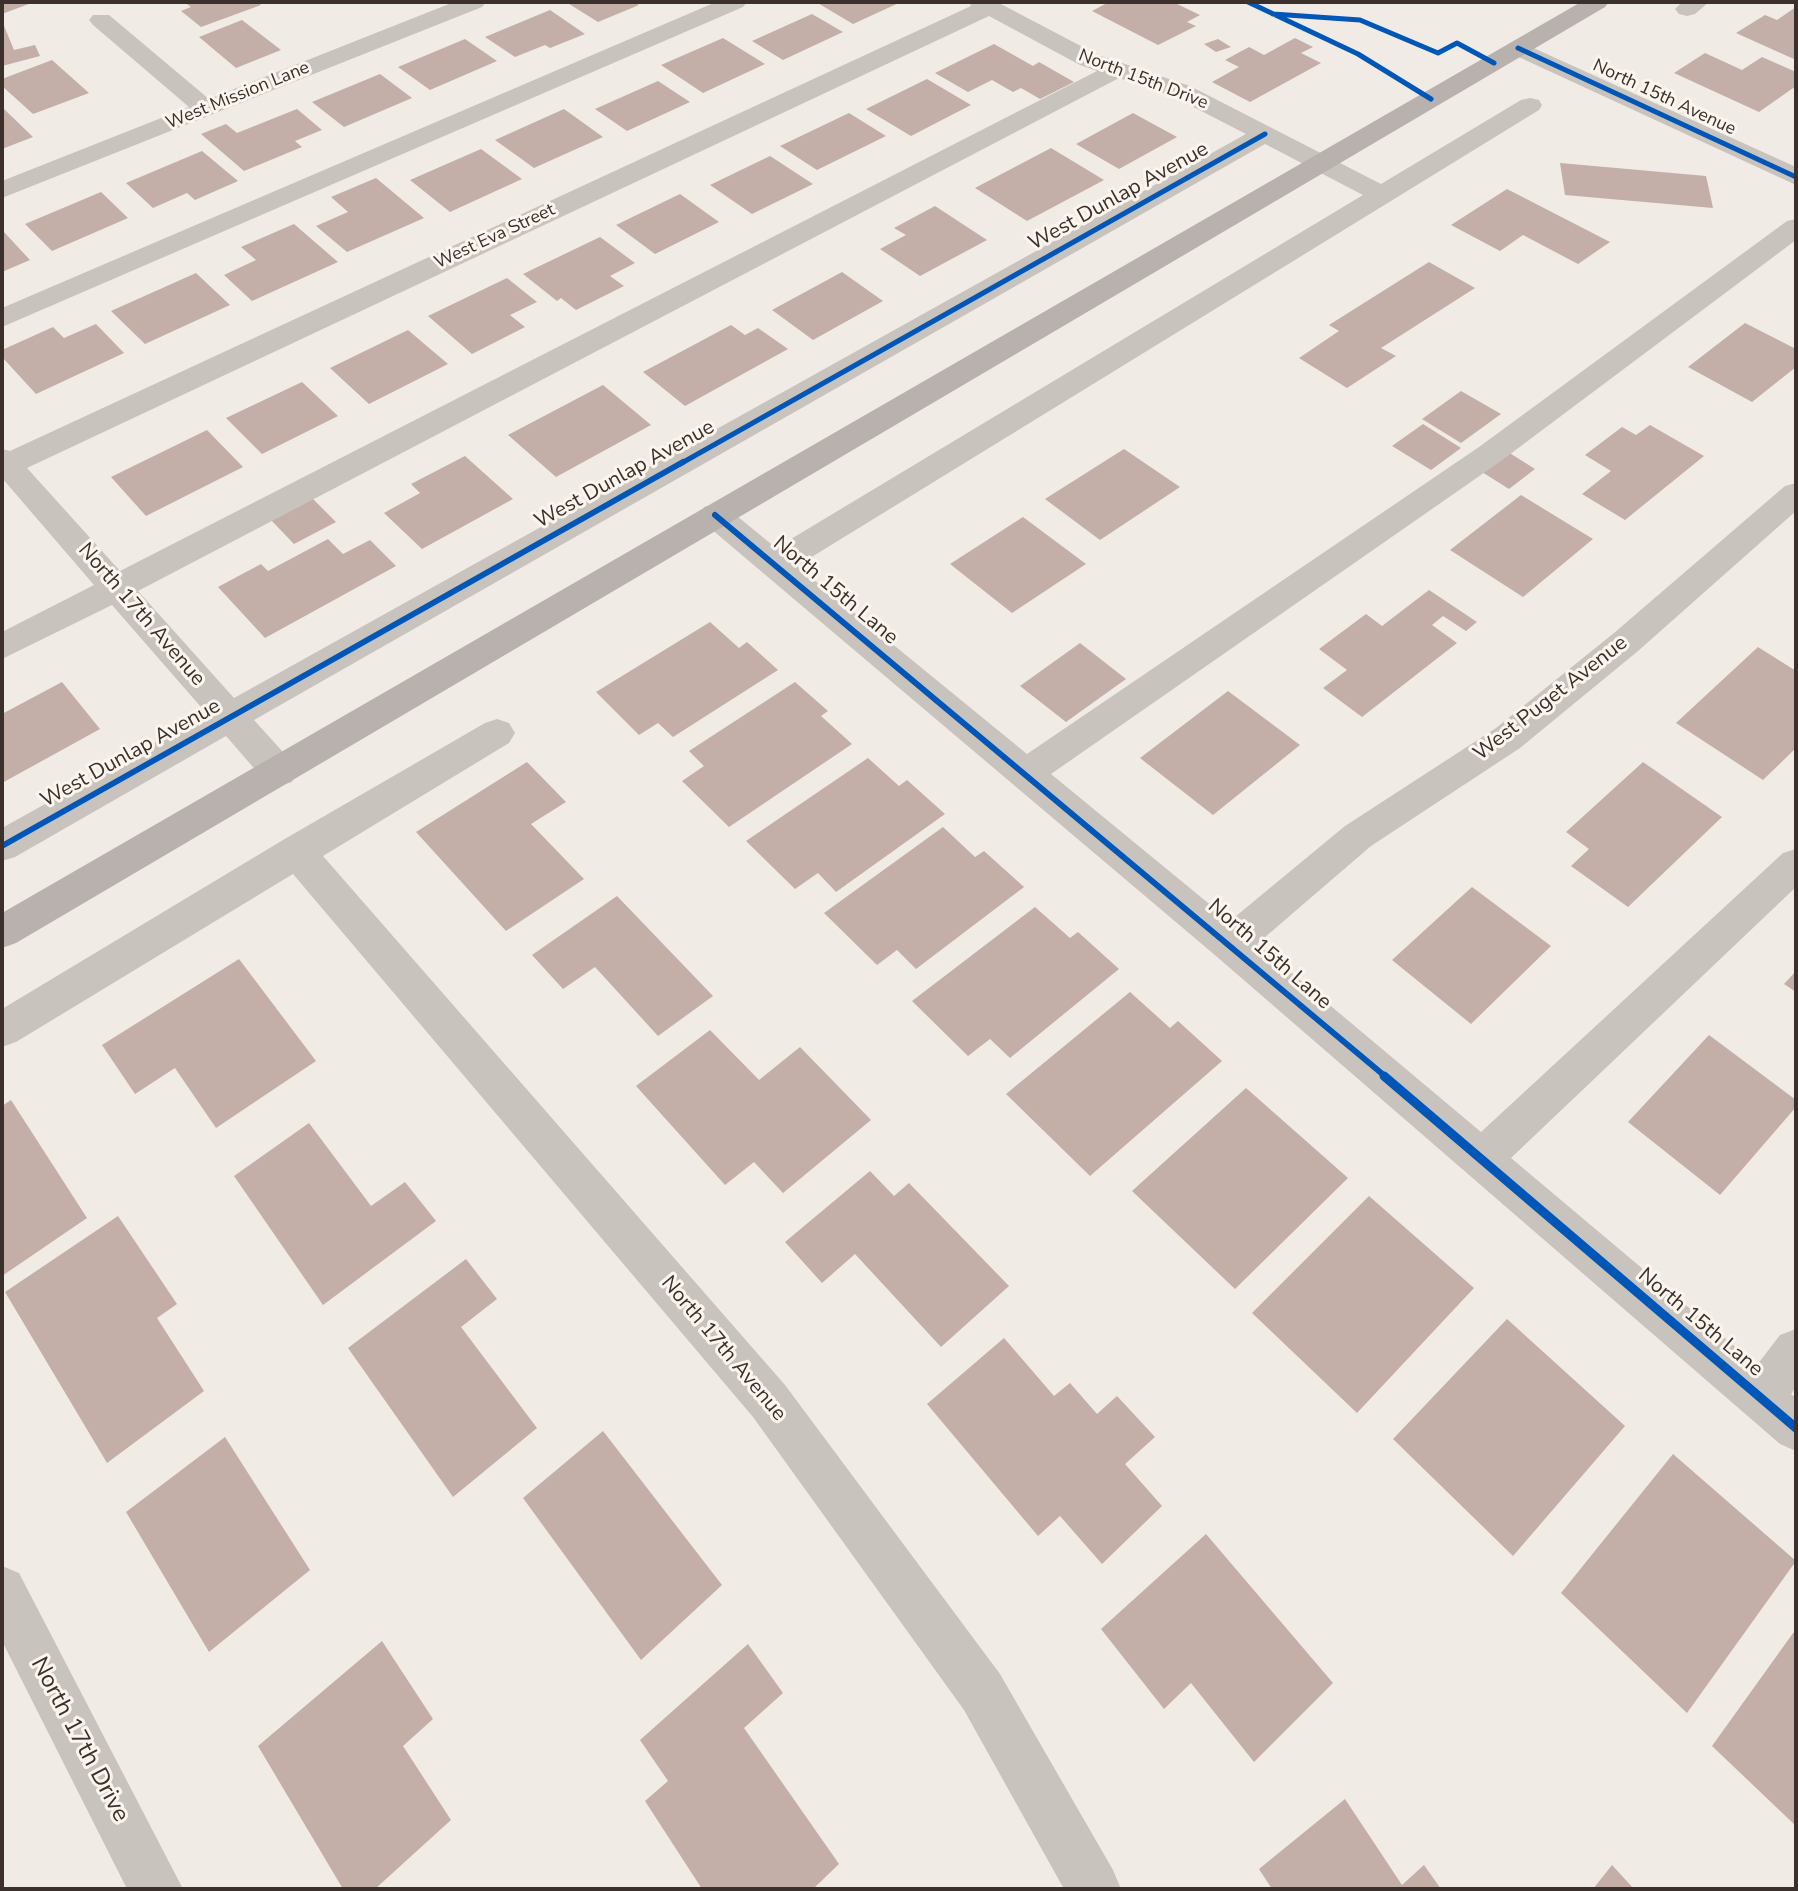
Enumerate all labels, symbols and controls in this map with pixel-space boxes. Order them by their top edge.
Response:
street label: North 15th Drive [1075,45,1211,115]
street label: North 15th Avenue [1589,55,1739,141]
street label: West Mission Lane [163,57,313,135]
street label: West Dunlap Avenue [1025,137,1213,257]
street label: West Eva Street [431,200,559,274]
street label: West Dunlap Avenue [531,415,719,535]
street label: North 15th Lane [767,531,903,651]
street label: North 17th Avenue [72,538,210,692]
street label: West Puget Avenue [1469,631,1633,767]
street label: West Dunlap Avenue [37,694,225,814]
street label: North 15th Lane [1202,894,1336,1016]
street label: North 15th Lane [1632,1263,1768,1383]
street label: North 17th Avenue [655,1271,791,1427]
street label: North 17th Drive [23,1653,135,1827]

